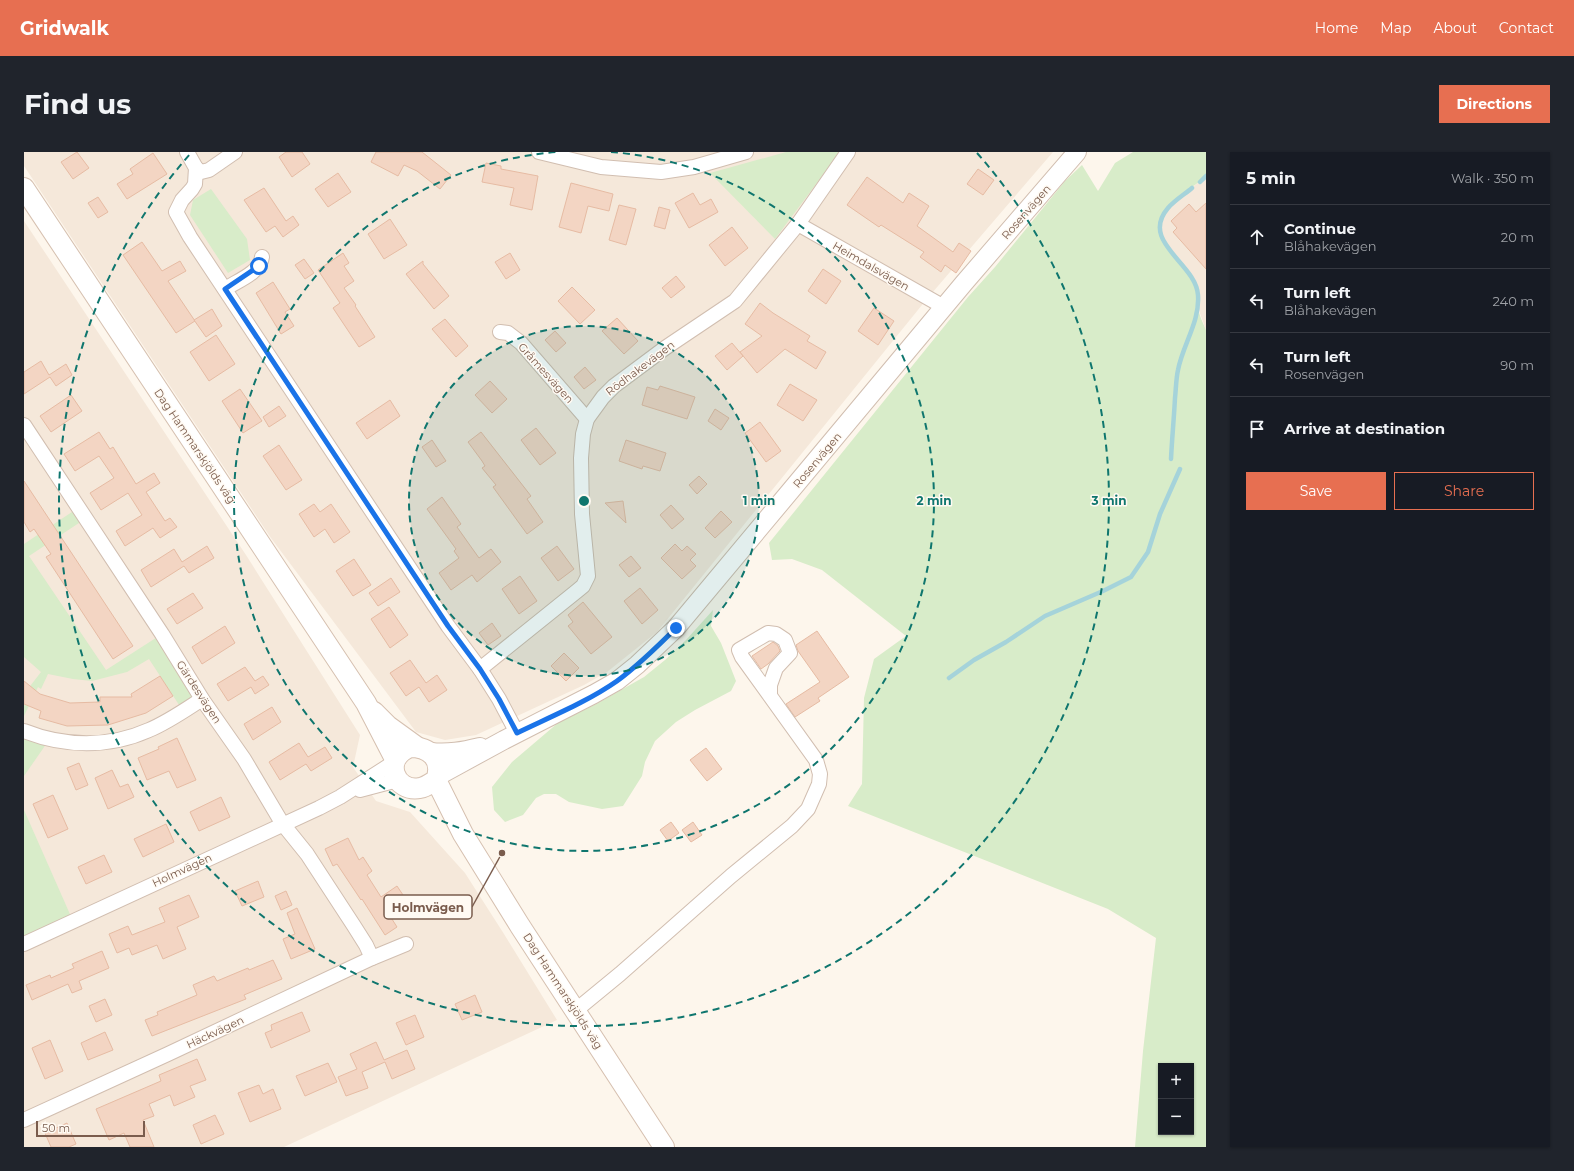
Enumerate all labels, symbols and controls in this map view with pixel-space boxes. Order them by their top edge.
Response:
text: Gridwalk [20,17,109,40]
text: Home [1315,19,1358,37]
text: Map [1380,19,1411,37]
text: About [1433,19,1477,37]
text: Contact [1499,19,1554,37]
button: Directions [1439,85,1550,123]
text: Find us [24,87,131,121]
text: 5 min [1246,168,1296,188]
text: Walk · 350 m [1451,170,1534,186]
street label: Rosenvägen [998,182,1054,242]
text: Continue [1284,219,1356,238]
icon: ahead [1246,226,1268,248]
text: 20 m [1501,229,1534,245]
street label: Heimdalsvägen [830,238,912,294]
text: Blåhakevägen [1284,238,1377,254]
route start [250,257,268,275]
text: Turn left [1284,283,1351,302]
icon: left [1246,290,1268,312]
text: 240 m [1493,293,1534,309]
text: Blåhakevägen [1284,302,1377,318]
street label: Rödhakevägen [603,337,677,399]
street label: Gråmesvägen [515,340,577,406]
text: Turn left [1284,347,1351,366]
icon: left [1246,354,1268,376]
text: 90 m [1500,357,1534,373]
text: Rosenvägen [1284,366,1364,382]
street label: Dag Hammarskjölds väg [151,386,239,506]
icon: arrive [1246,418,1268,440]
text: Arrive at destination [1284,419,1445,438]
street label: Rosenvägen [790,429,844,491]
button: Save [1246,472,1386,510]
button: Share [1394,472,1534,510]
text: 1 min [743,493,775,508]
text: 2 min [917,493,951,508]
text: 3 min [1091,493,1127,508]
centre of rings [577,494,591,508]
route end [667,619,685,637]
street label: Gärdesvägen [173,658,225,726]
street label: Holmvägen [150,850,214,890]
callout: Holmvägen [384,895,472,919]
text: Holmvägen [392,900,464,915]
street label: Dag Hammarskjölds väg [520,930,606,1052]
street label: Häckvägen [184,1013,246,1051]
map controls [1158,1063,1194,1135]
button: + [1158,1063,1194,1099]
button: − [1158,1099,1194,1135]
scale bar [36,1119,145,1138]
text: 50 m [42,1121,70,1135]

